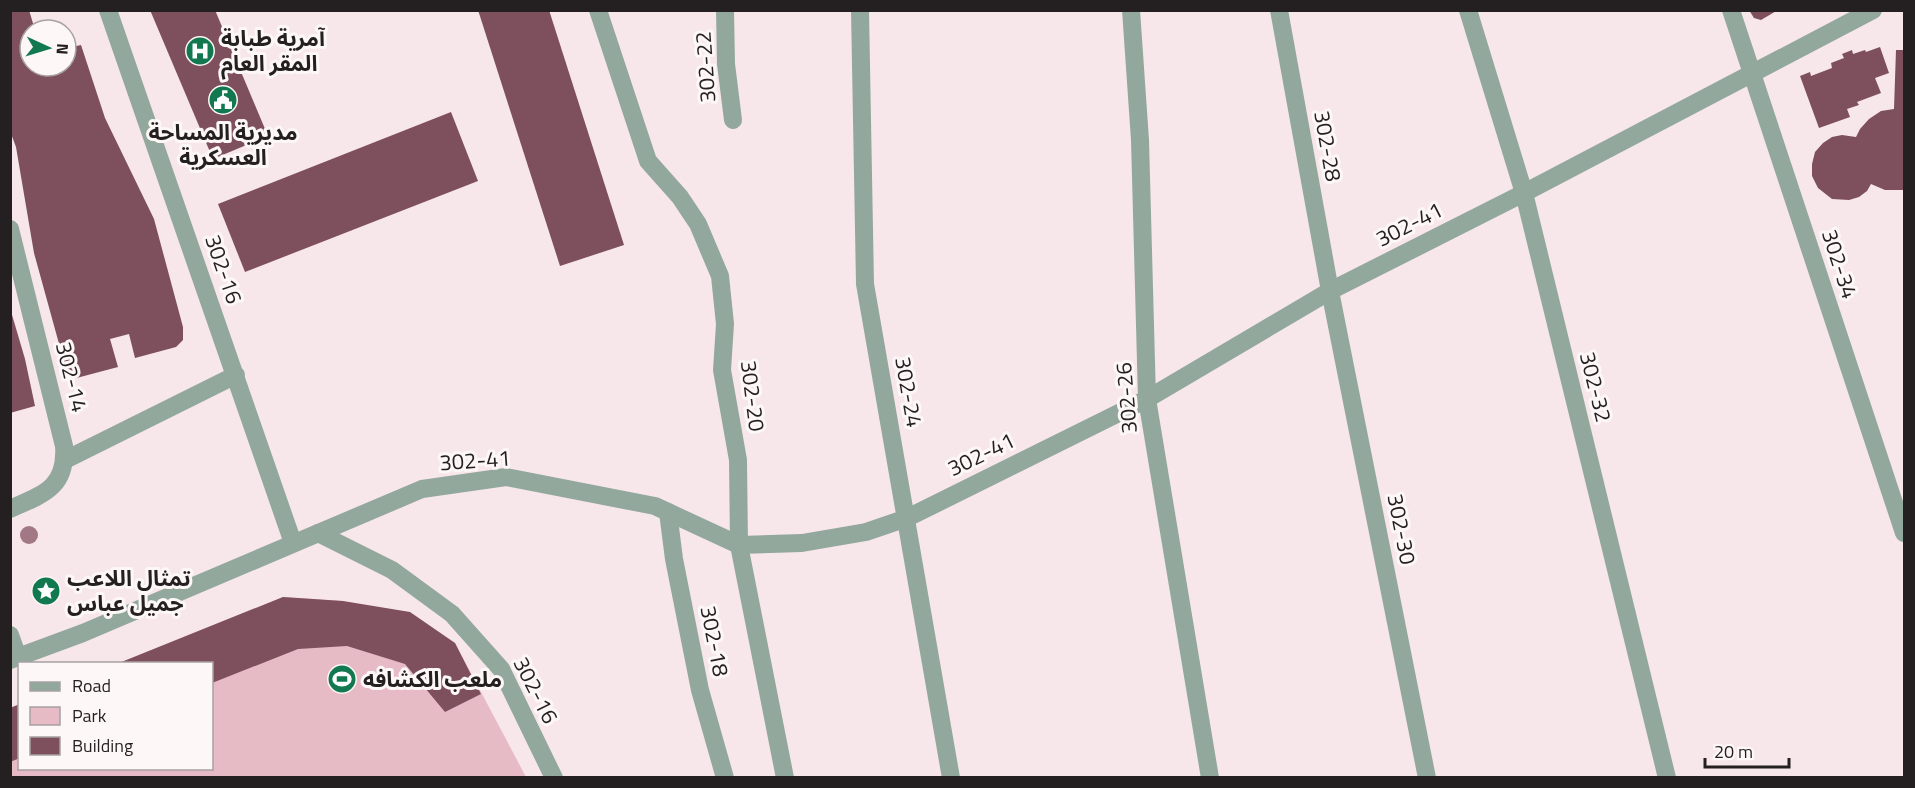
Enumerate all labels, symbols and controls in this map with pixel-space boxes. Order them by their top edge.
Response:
north arrow [18,18,78,78]
place label: آمرية طبابة المقر العام [221,21,326,80]
street label: 302-22 [686,30,724,104]
hospital icon: آمرية طبابة المقر العام [184,35,216,67]
text: N [51,43,75,55]
public building icon: مديرية المساحة العسكرية [207,84,239,116]
street label: 302-28 [1305,108,1351,184]
place label: مديرية المساحة العسكرية [148,115,298,174]
street label: 302-41 [1370,193,1448,255]
street label: 302-34 [1813,225,1867,303]
street label: 302-16 [196,230,252,308]
street label: 302-14 [47,338,97,416]
street label: 302-32 [1571,348,1621,426]
street label: 302-24 [886,354,932,430]
street label: 302-20 [732,359,774,433]
street label: 302-26 [1106,361,1146,435]
street label: 302-41 [942,423,1020,485]
street label: 302-41 [438,441,512,479]
street label: 302-30 [1379,491,1425,567]
place label: تمثال اللاعب جميل عباس [67,561,191,620]
place icon: تمثال اللاعب جميل عباس [30,575,62,607]
street label: 302-18 [692,603,738,679]
street label: 302-16 [505,651,567,729]
legend [18,662,213,770]
place label: ملعب الكشافه [363,662,502,696]
sports icon: ملعب الكشافه [326,663,358,695]
text: Road [72,672,111,699]
text: Park [72,702,107,729]
scale bar [1705,731,1789,769]
text: Building [72,732,133,759]
text: 20 m [1714,738,1753,765]

